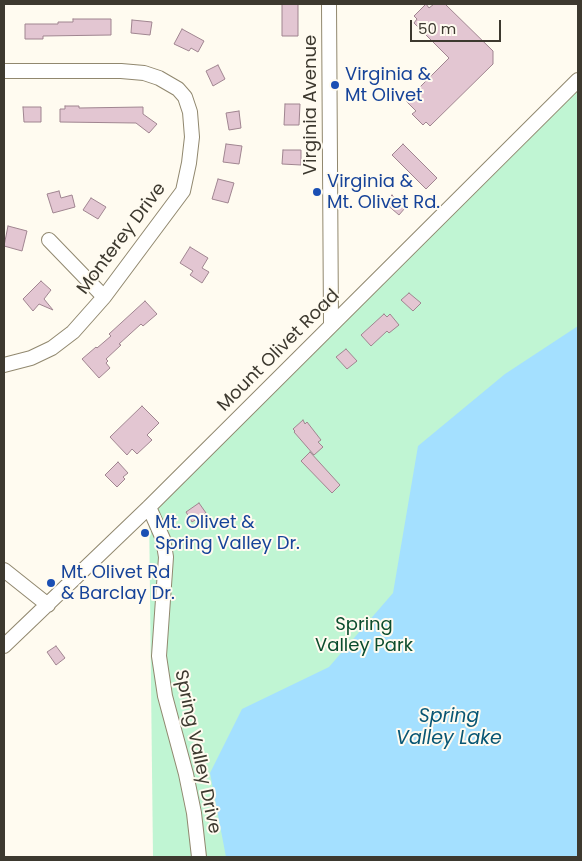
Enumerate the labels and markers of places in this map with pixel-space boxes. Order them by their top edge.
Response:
place label: Virginia & Mt Olivet [345,64,431,106]
marker: Virginia & Mt Olivet [329,79,341,91]
place label: Virginia & Mt. Olivet Rd. [327,171,440,213]
marker: Virginia & Mt. Olivet Rd. [311,186,323,198]
place label: Mt. Olivet & Spring Valley Dr. [155,512,300,554]
marker: Mt. Olivet & Spring Valley Dr. [139,527,151,539]
place label: Mt. Olivet Rd & Barclay Dr. [61,562,175,604]
marker: Mt. Olivet Rd & Barclay Dr. [45,577,57,589]

